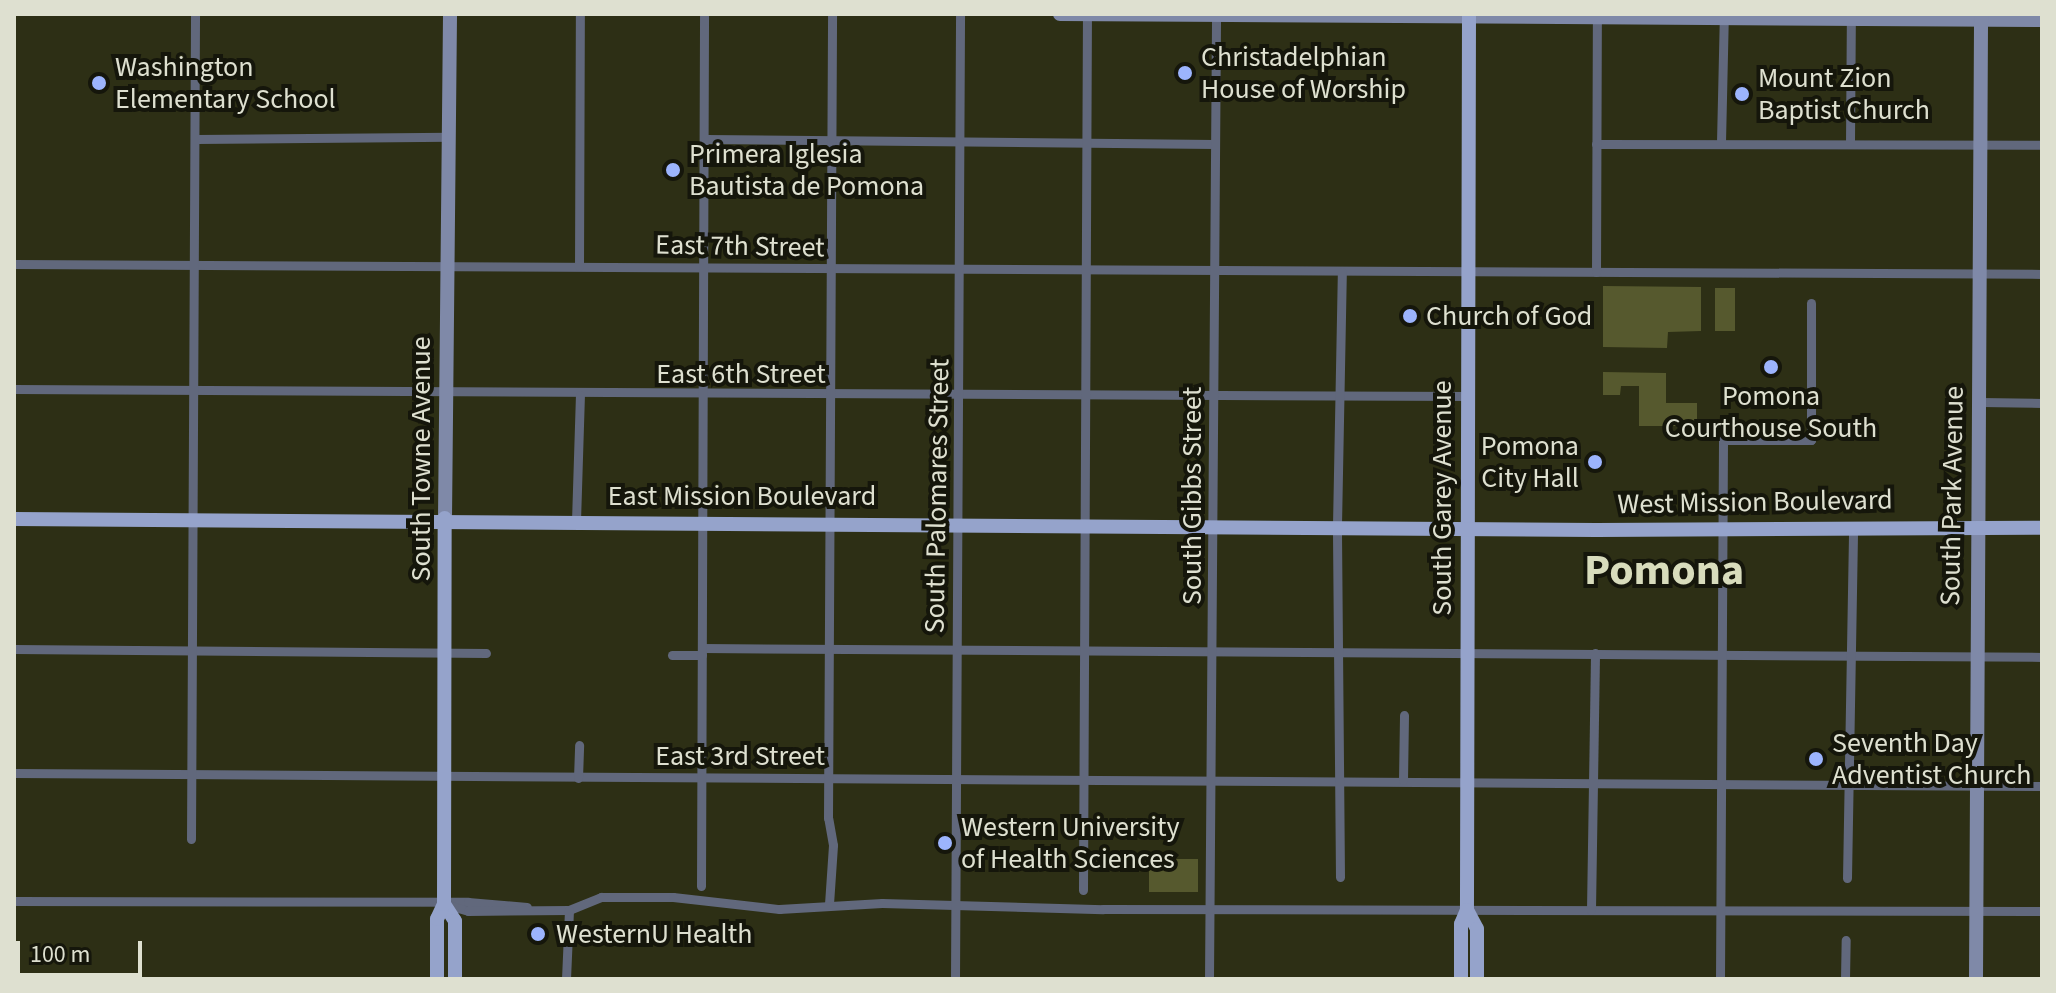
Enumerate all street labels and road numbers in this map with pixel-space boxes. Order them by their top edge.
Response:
street label: East 7th Street [655,228,825,264]
street label: South Towne Avenue [404,336,438,582]
street label: East 6th Street [656,357,826,391]
street label: South Palomares Street [918,358,956,634]
street label: South Garey Avenue [1425,380,1459,616]
street label: South Park Avenue [1933,386,1971,606]
street label: South Gibbs Street [1175,387,1209,605]
street label: East Mission Boulevard [608,479,876,513]
street label: West Mission Boulevard [1617,483,1893,521]
street label: East 3rd Street [655,739,825,773]

